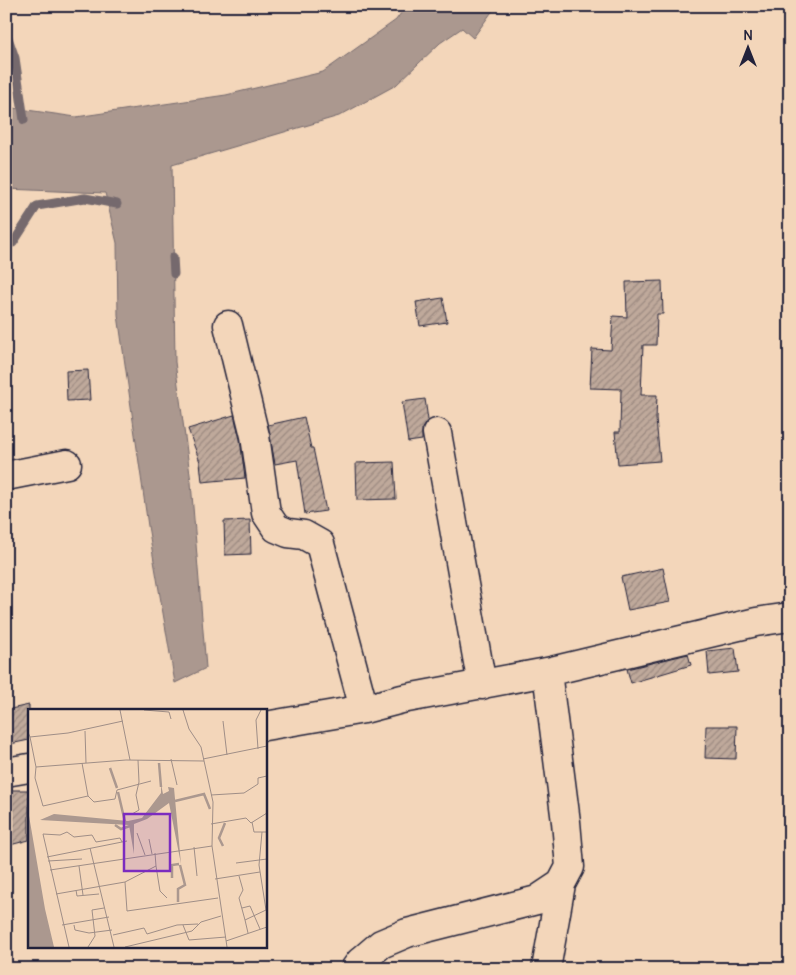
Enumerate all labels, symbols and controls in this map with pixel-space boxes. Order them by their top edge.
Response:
north arrow [724,22,774,72]
text: N [743,26,753,44]
inset map [28,709,266,948]

